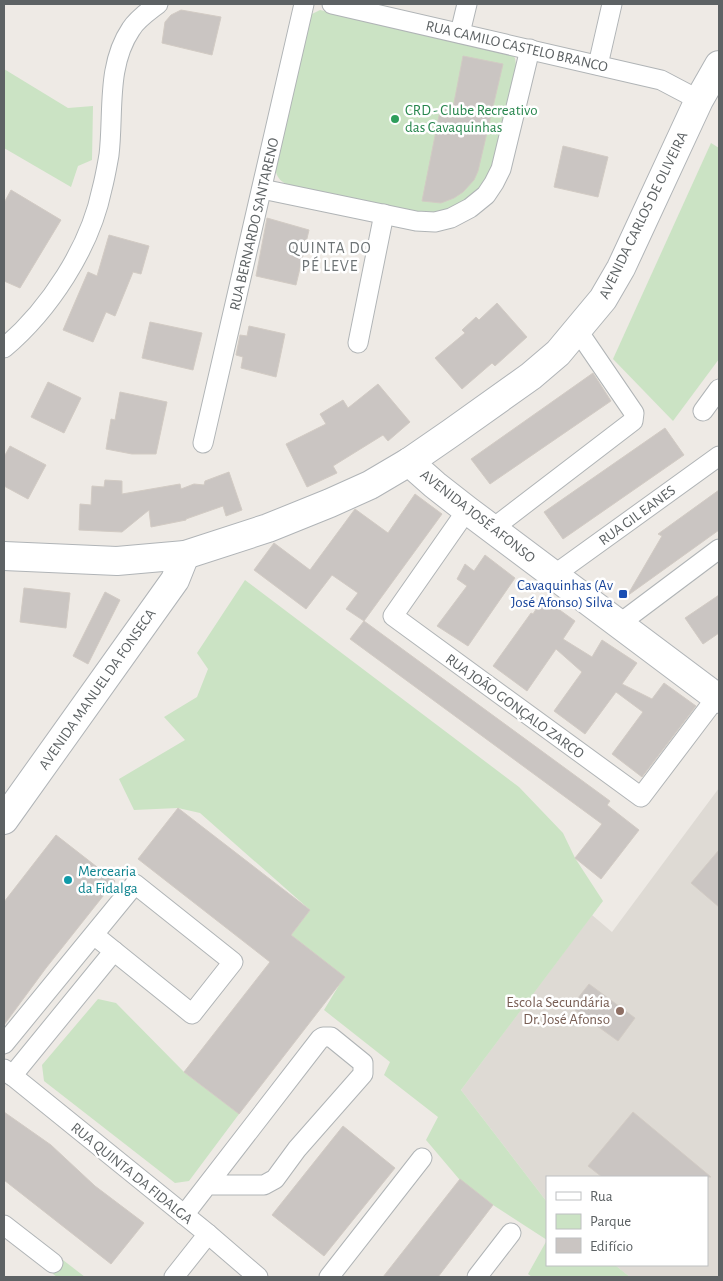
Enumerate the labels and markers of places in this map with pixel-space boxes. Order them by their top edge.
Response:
place label: CRD - Clube Recreativo das Cavaquinhas [405,103,538,135]
marker: CRD - Clube Recreativo das Cavaquinhas [389,113,401,125]
place label: Cavaquinhas (Av José Afonso) Silva [511,578,614,610]
marker: Cavaquinhas (Av José Afonso) Silva [617,588,629,600]
place label: Mercearia da Fidalga [78,864,138,896]
marker: Mercearia da Fidalga [62,874,74,886]
place label: Escola Secundária Dr. José Afonso [506,995,610,1027]
marker: Escola Secundária Dr. José Afonso [614,1005,626,1017]

